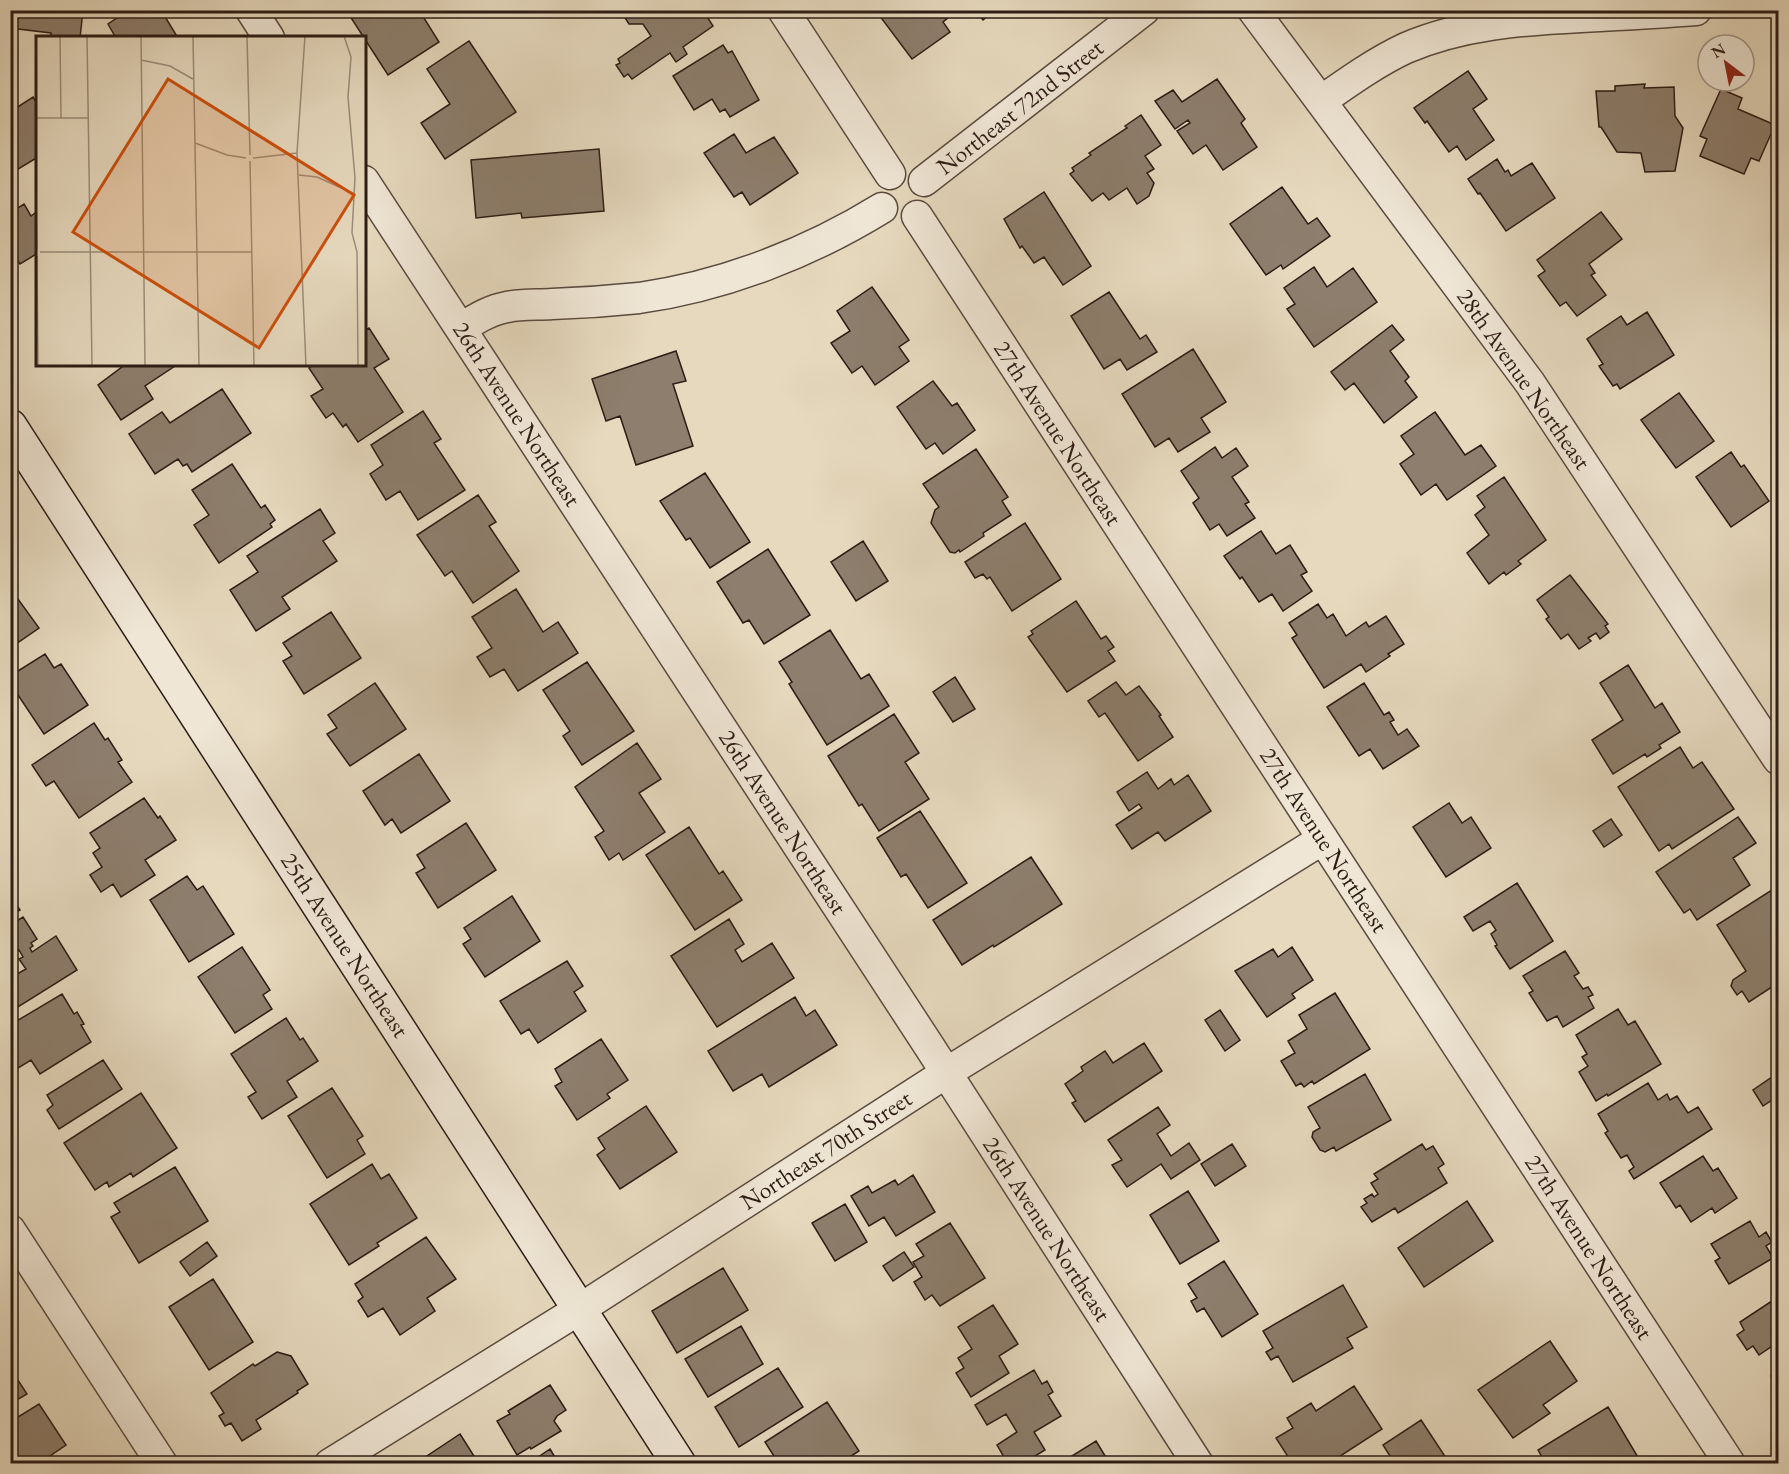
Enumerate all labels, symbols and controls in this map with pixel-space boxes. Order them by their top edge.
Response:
street label: Northeast 72nd Street [930,32,1110,181]
north arrow [1696,33,1756,93]
inset map [36,36,366,366]
text: N [1707,38,1729,63]
street label: 28th Avenue Northeast [1450,282,1599,476]
street label: 26th Avenue Northeast [446,315,589,512]
street label: 27th Avenue Northeast [987,334,1130,531]
street label: 26th Avenue Northeast [712,723,855,920]
street label: 27th Avenue Northeast [1253,741,1396,938]
street label: 25th Avenue Northeast [274,846,417,1043]
street label: Northeast 70th Street [734,1082,918,1217]
street label: 26th Avenue Northeast [976,1130,1119,1327]
street label: 27th Avenue Northeast [1518,1148,1661,1345]

